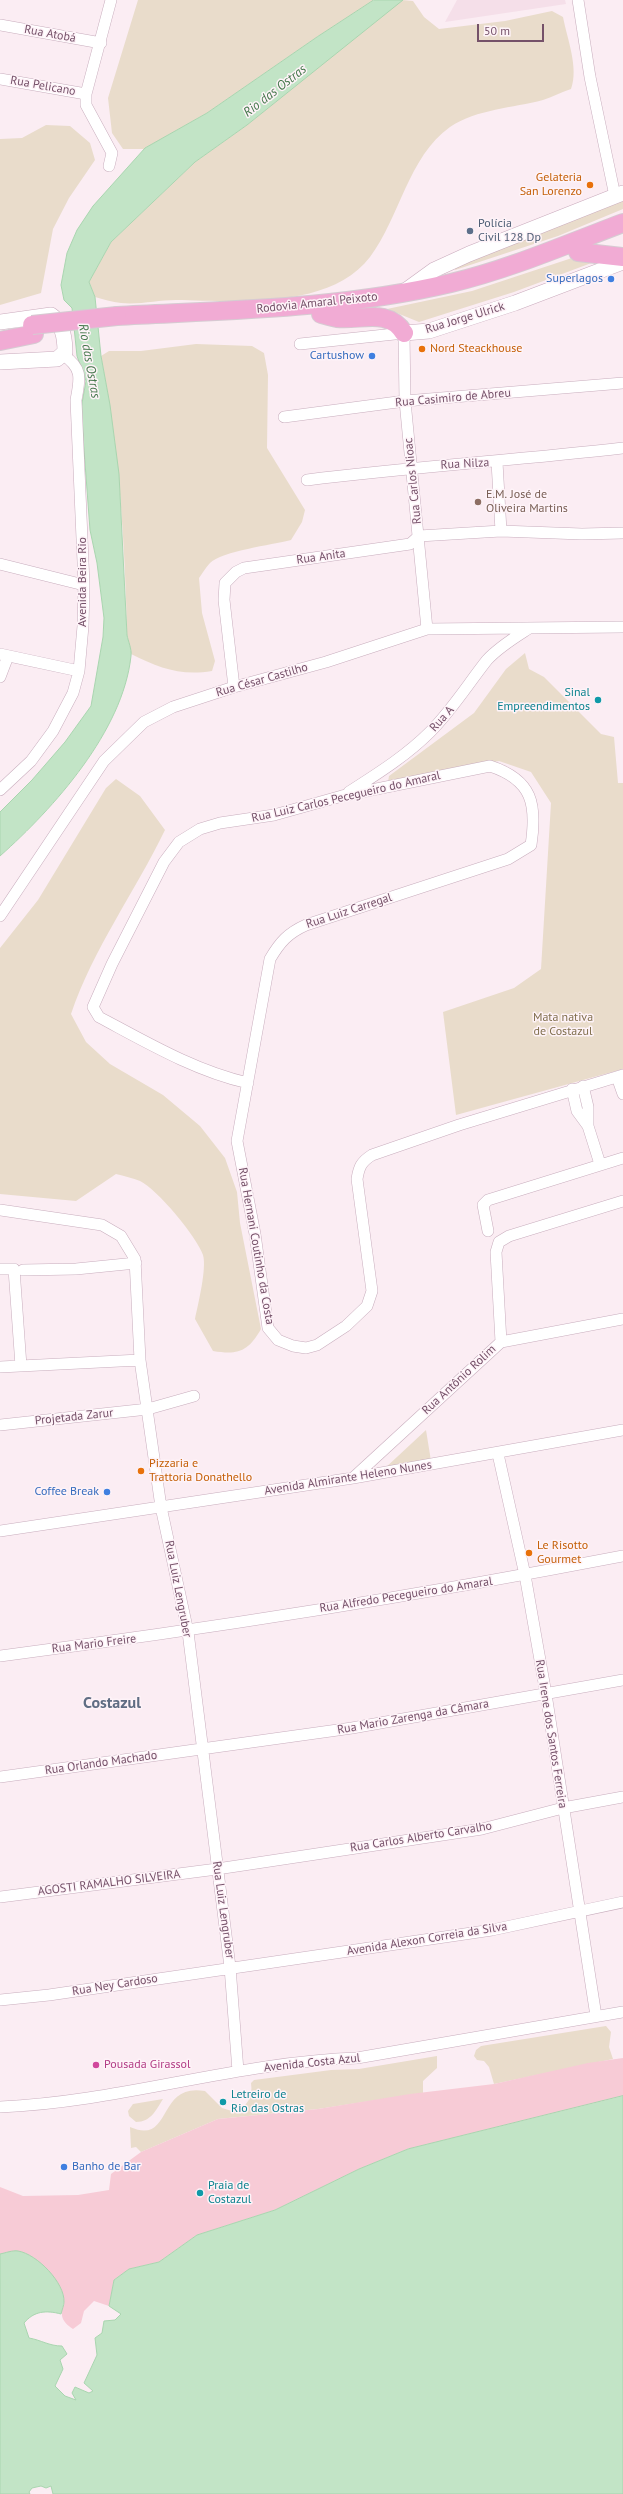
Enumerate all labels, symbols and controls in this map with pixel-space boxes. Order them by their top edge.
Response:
scale bar [479,16,546,42]
street label: Rua Atobá [23,22,77,46]
text: 50 m [484,23,510,38]
water label: Rio das Ostras [240,62,310,120]
street label: Rua Pelicano [9,73,77,99]
place label: Gelateria San Lorenzo [520,171,582,199]
marker: Gelateria San Lorenzo [585,180,595,190]
place label: Polícia Civil 128 Dp [478,217,541,245]
marker: Polícia Civil 128 Dp [465,226,475,236]
place label: Superlagos [546,272,603,286]
marker: Superlagos [606,274,616,284]
street label: Rodovia Amaral Peixoto [256,289,378,317]
street label: Rua Jorge Ulrick [424,299,506,337]
water label: Rio das Ostras [75,322,103,400]
place label: Nord Steackhouse [430,342,522,356]
marker: Nord Steackhouse [417,344,427,354]
place label: Cartushow [310,349,364,363]
marker: Cartushow [367,351,377,361]
street label: Rua Casimiro de Abreu [395,386,511,410]
street label: Rua Carlos Nioac [401,437,425,525]
street label: Rua Nilza [440,456,490,472]
place label: E.M. José de Oliveira Martins [486,488,568,516]
marker: E.M. José de Oliveira Martins [473,497,483,507]
street label: Avenida Beira Rio [76,537,90,627]
street label: Rua Anita [296,546,346,568]
street label: Rua César Castilho [214,660,310,700]
place label: Sinal Empreendimentos [497,686,590,714]
marker: Sinal Empreendimentos [593,695,603,705]
street label: Rua A [427,703,457,735]
street label: Rua Luiz Carlos Pecegueiro do Amaral [250,768,442,826]
street label: Rua Luiz Carregal [304,890,394,932]
park label: Mata nativa de Costazul [533,1011,593,1039]
street label: Rua Hernani Coutinho da Costa [235,1166,277,1326]
street label: Rua Antônio Rolim [419,1342,499,1418]
street label: Projetada Zarur [34,1406,114,1428]
place label: Pizzaria e Trattoria Donathello [149,1457,252,1485]
street label: Avenida Almirante Heleno Nunes [263,1458,433,1498]
marker: Pizzaria e Trattoria Donathello [136,1466,146,1476]
place label: Coffee Break [35,1485,99,1499]
marker: Coffee Break [102,1487,112,1497]
street label: Rua Luiz Lengruber [162,1539,194,1639]
place label: Le Risotto Gourmet [537,1539,588,1567]
marker: Le Risotto Gourmet [524,1548,534,1558]
street label: Rua Alfredo Pecegueiro do Amaral [319,1574,493,1616]
street label: Rua Mario Freire [51,1632,137,1656]
street label: Rua Irene dos Santos Ferreira [532,1658,570,1810]
district label: Costazul [83,1693,141,1713]
street label: Rua Mario Zarenga da Câmara [336,1697,490,1737]
street label: Rua Orlando Machado [44,1748,158,1778]
street label: Rua Carlos Alberto Carvalho [349,1819,493,1855]
street label: Rua Luiz Lengruber [209,1860,237,1960]
street label: AGOSTI RAMALHO SILVEIRA [37,1867,181,1899]
street label: Avenida Alexon Correia da Silva [346,1919,508,1959]
street label: Rua Ney Cardoso [71,1971,159,1999]
street label: Avenida Costa Azul [263,2051,361,2075]
place label: Pousada Girassol [104,2058,190,2072]
marker: Pousada Girassol [91,2060,101,2070]
place label: Letreiro de Rio das Ostras [231,2088,304,2116]
marker: Letreiro de Rio das Ostras [218,2097,228,2107]
place label: Banho de Bar [72,2160,141,2174]
marker: Banho de Bar [59,2162,69,2172]
place label: Praia de Costazul [208,2179,251,2207]
marker: Praia de Costazul [195,2188,205,2198]

